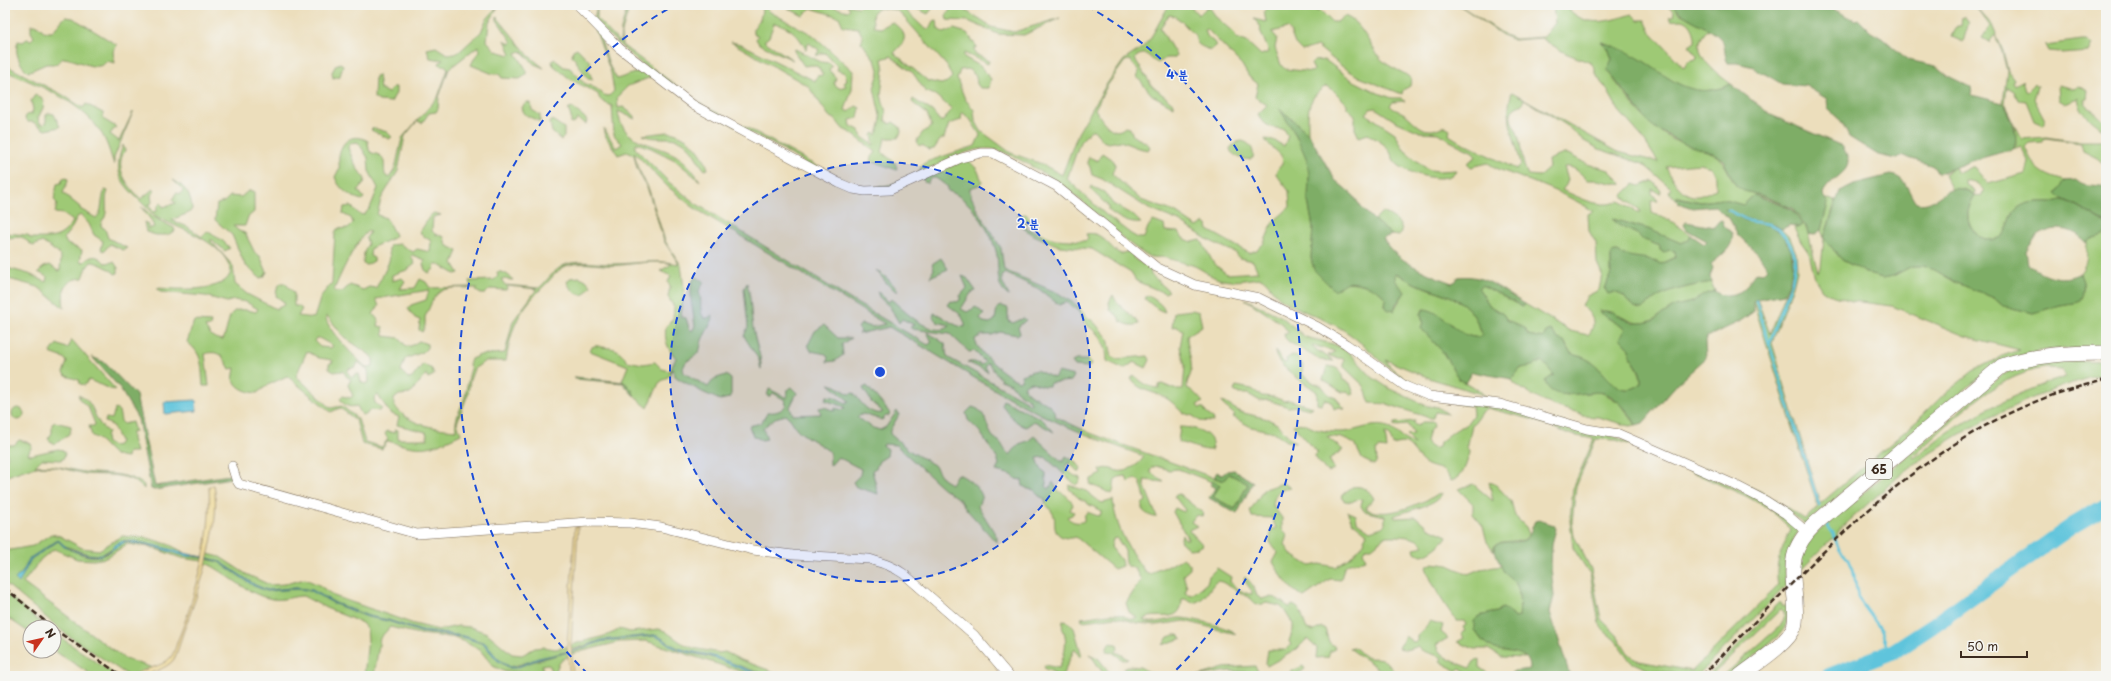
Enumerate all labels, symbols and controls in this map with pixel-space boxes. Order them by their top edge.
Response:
text: 4 분 [1166,65,1188,83]
text: 2 분 [1017,214,1039,232]
centre of rings [873,365,887,379]
road number: 65 [1866,459,1892,479]
north arrow [22,619,62,659]
text: N [41,625,60,642]
scale bar [1961,633,2027,659]
text: 50 m [1967,637,1998,655]

